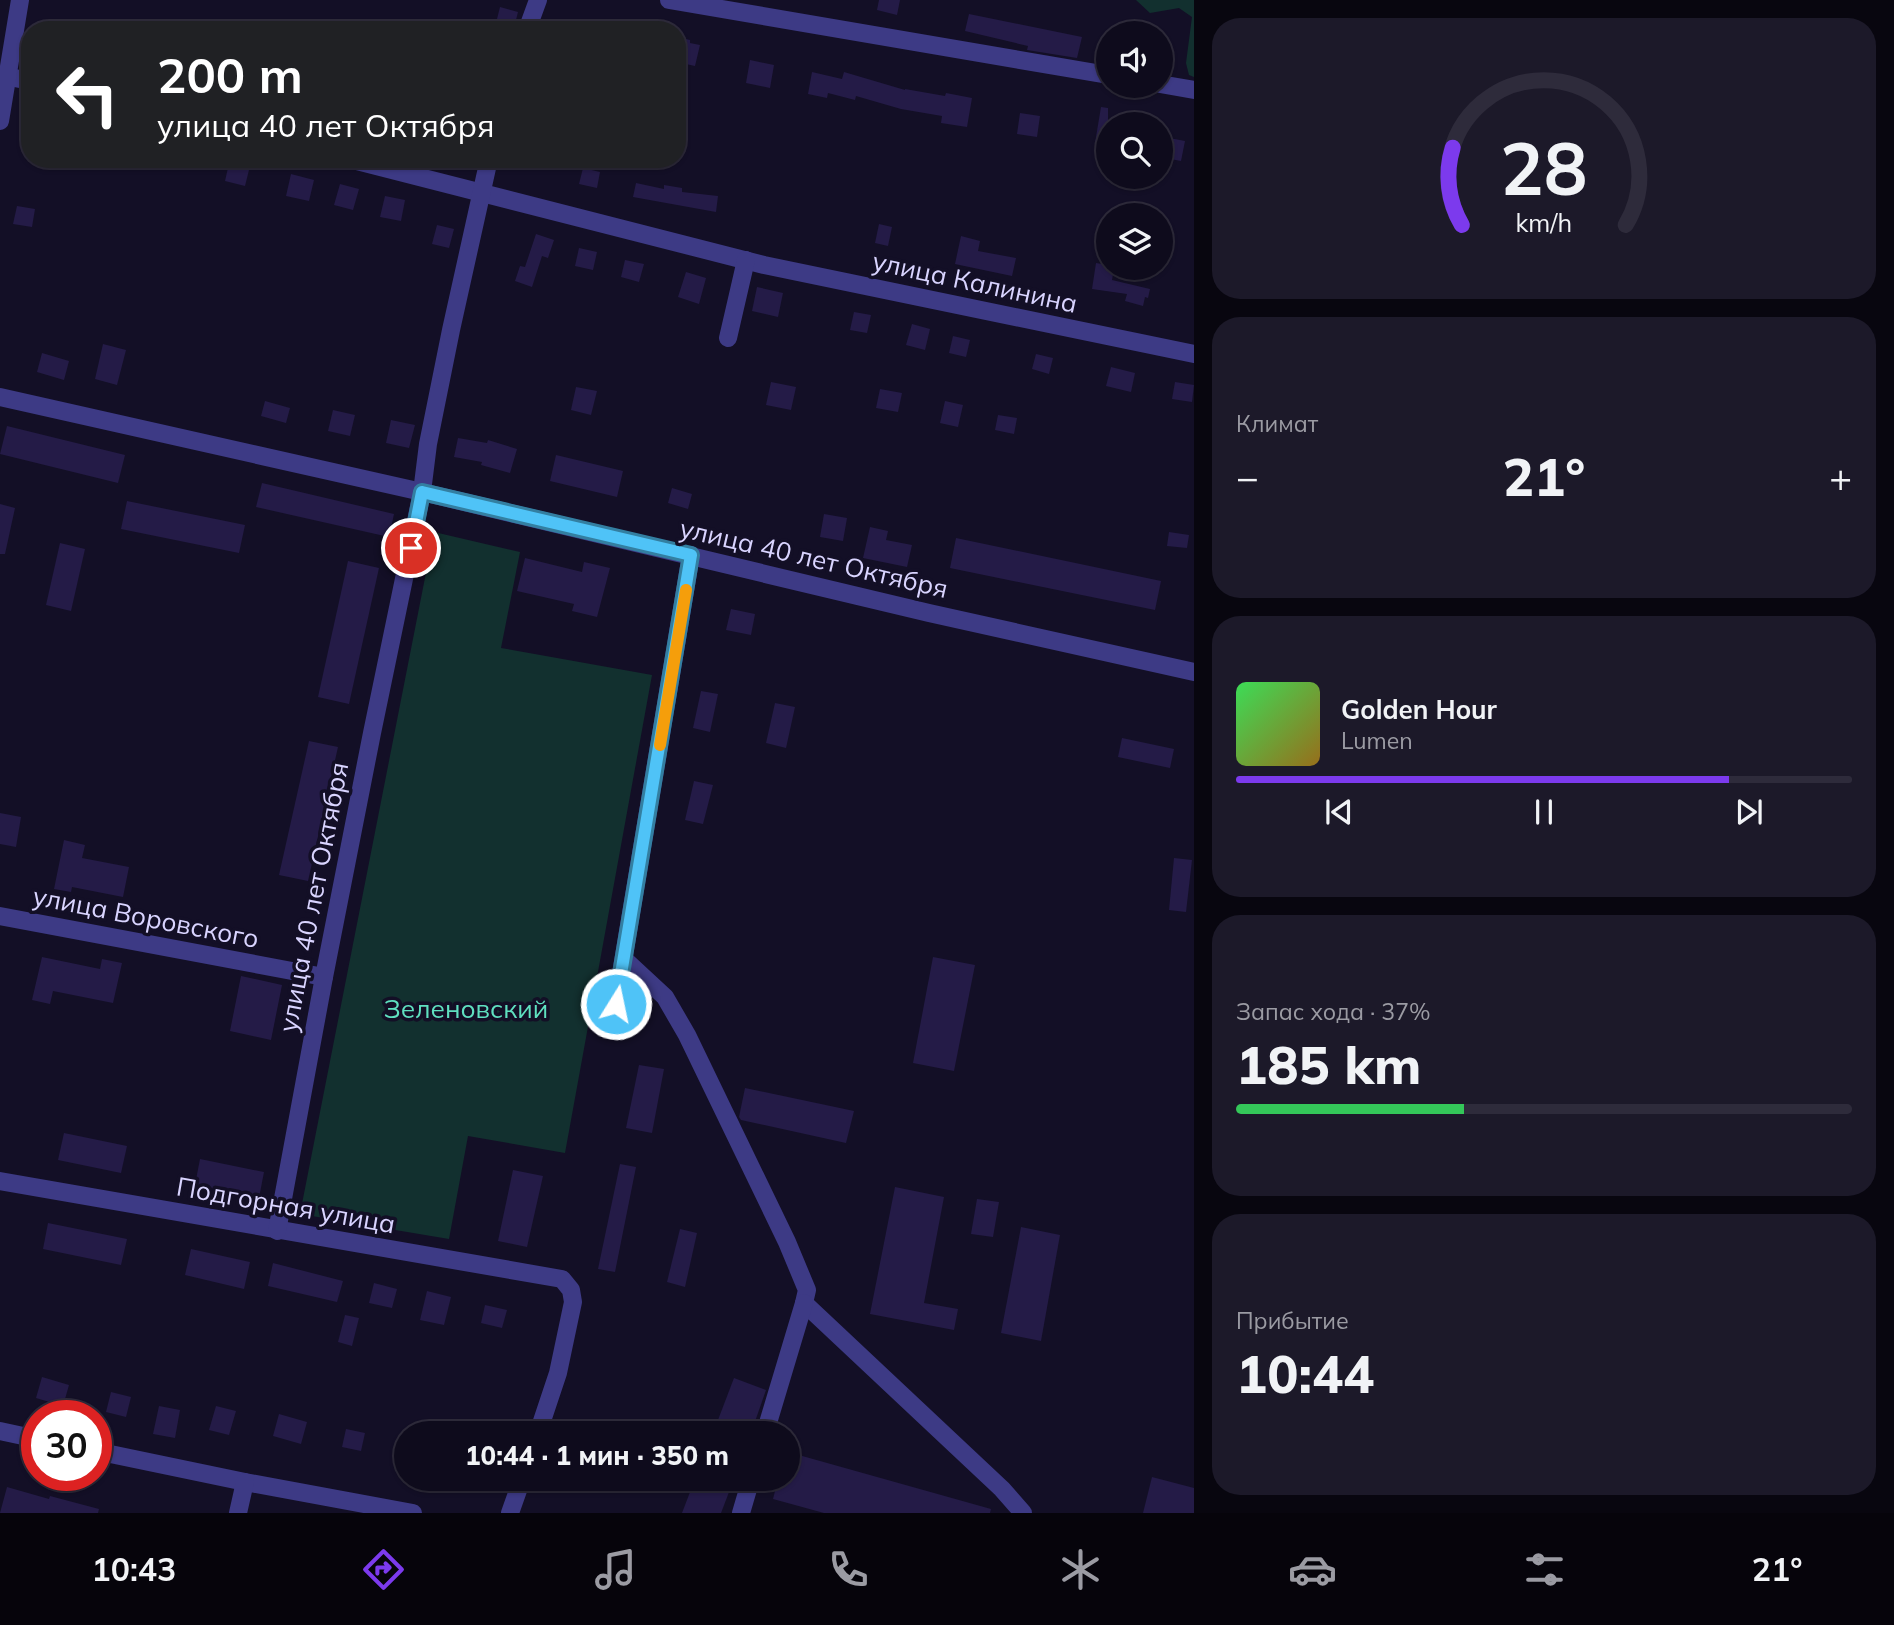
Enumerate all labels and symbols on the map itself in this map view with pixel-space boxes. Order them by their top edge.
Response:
street label: улица Калинина [870,244,1080,320]
street label: улица 40 лет Октября [677,511,951,605]
pin [381,518,441,578]
street label: улица 40 лет Октября [271,759,355,1035]
street label: улица Воровского [30,879,262,955]
position arrow [579,967,653,1041]
park label: Зеленовский [384,992,548,1025]
street label: Подгорная улица [174,1170,398,1240]
speed limit sign: 30 [21,1400,112,1491]

